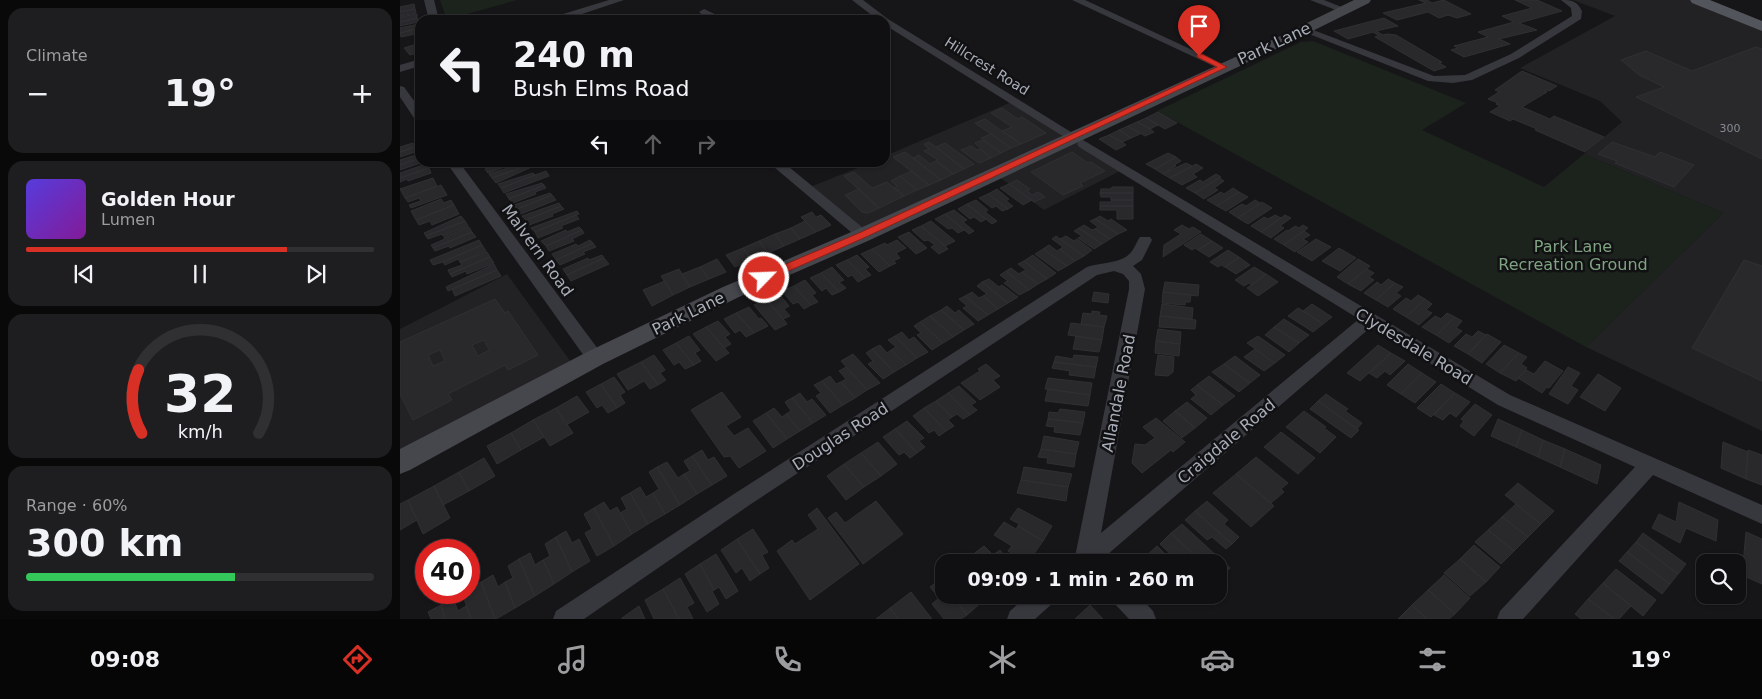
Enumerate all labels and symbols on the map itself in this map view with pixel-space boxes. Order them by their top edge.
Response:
pin [1178,5,1220,56]
street label: Park Lane [1235,18,1314,69]
street label: Hillcrest Road [942,34,1032,98]
house number: 300 [1720,122,1741,135]
street label: Malvern Road [498,201,577,300]
park label: Park Lane Recreation Ground [1498,237,1648,274]
position arrow [737,251,789,303]
street label: Park Lane [649,288,728,339]
street label: Clydesdale Road [1352,304,1476,389]
street label: Allandale Road [1098,333,1139,453]
street label: Craigdale Road [1174,395,1279,488]
street label: Douglas Road [789,398,892,474]
speed limit sign: 40 [415,539,480,604]

